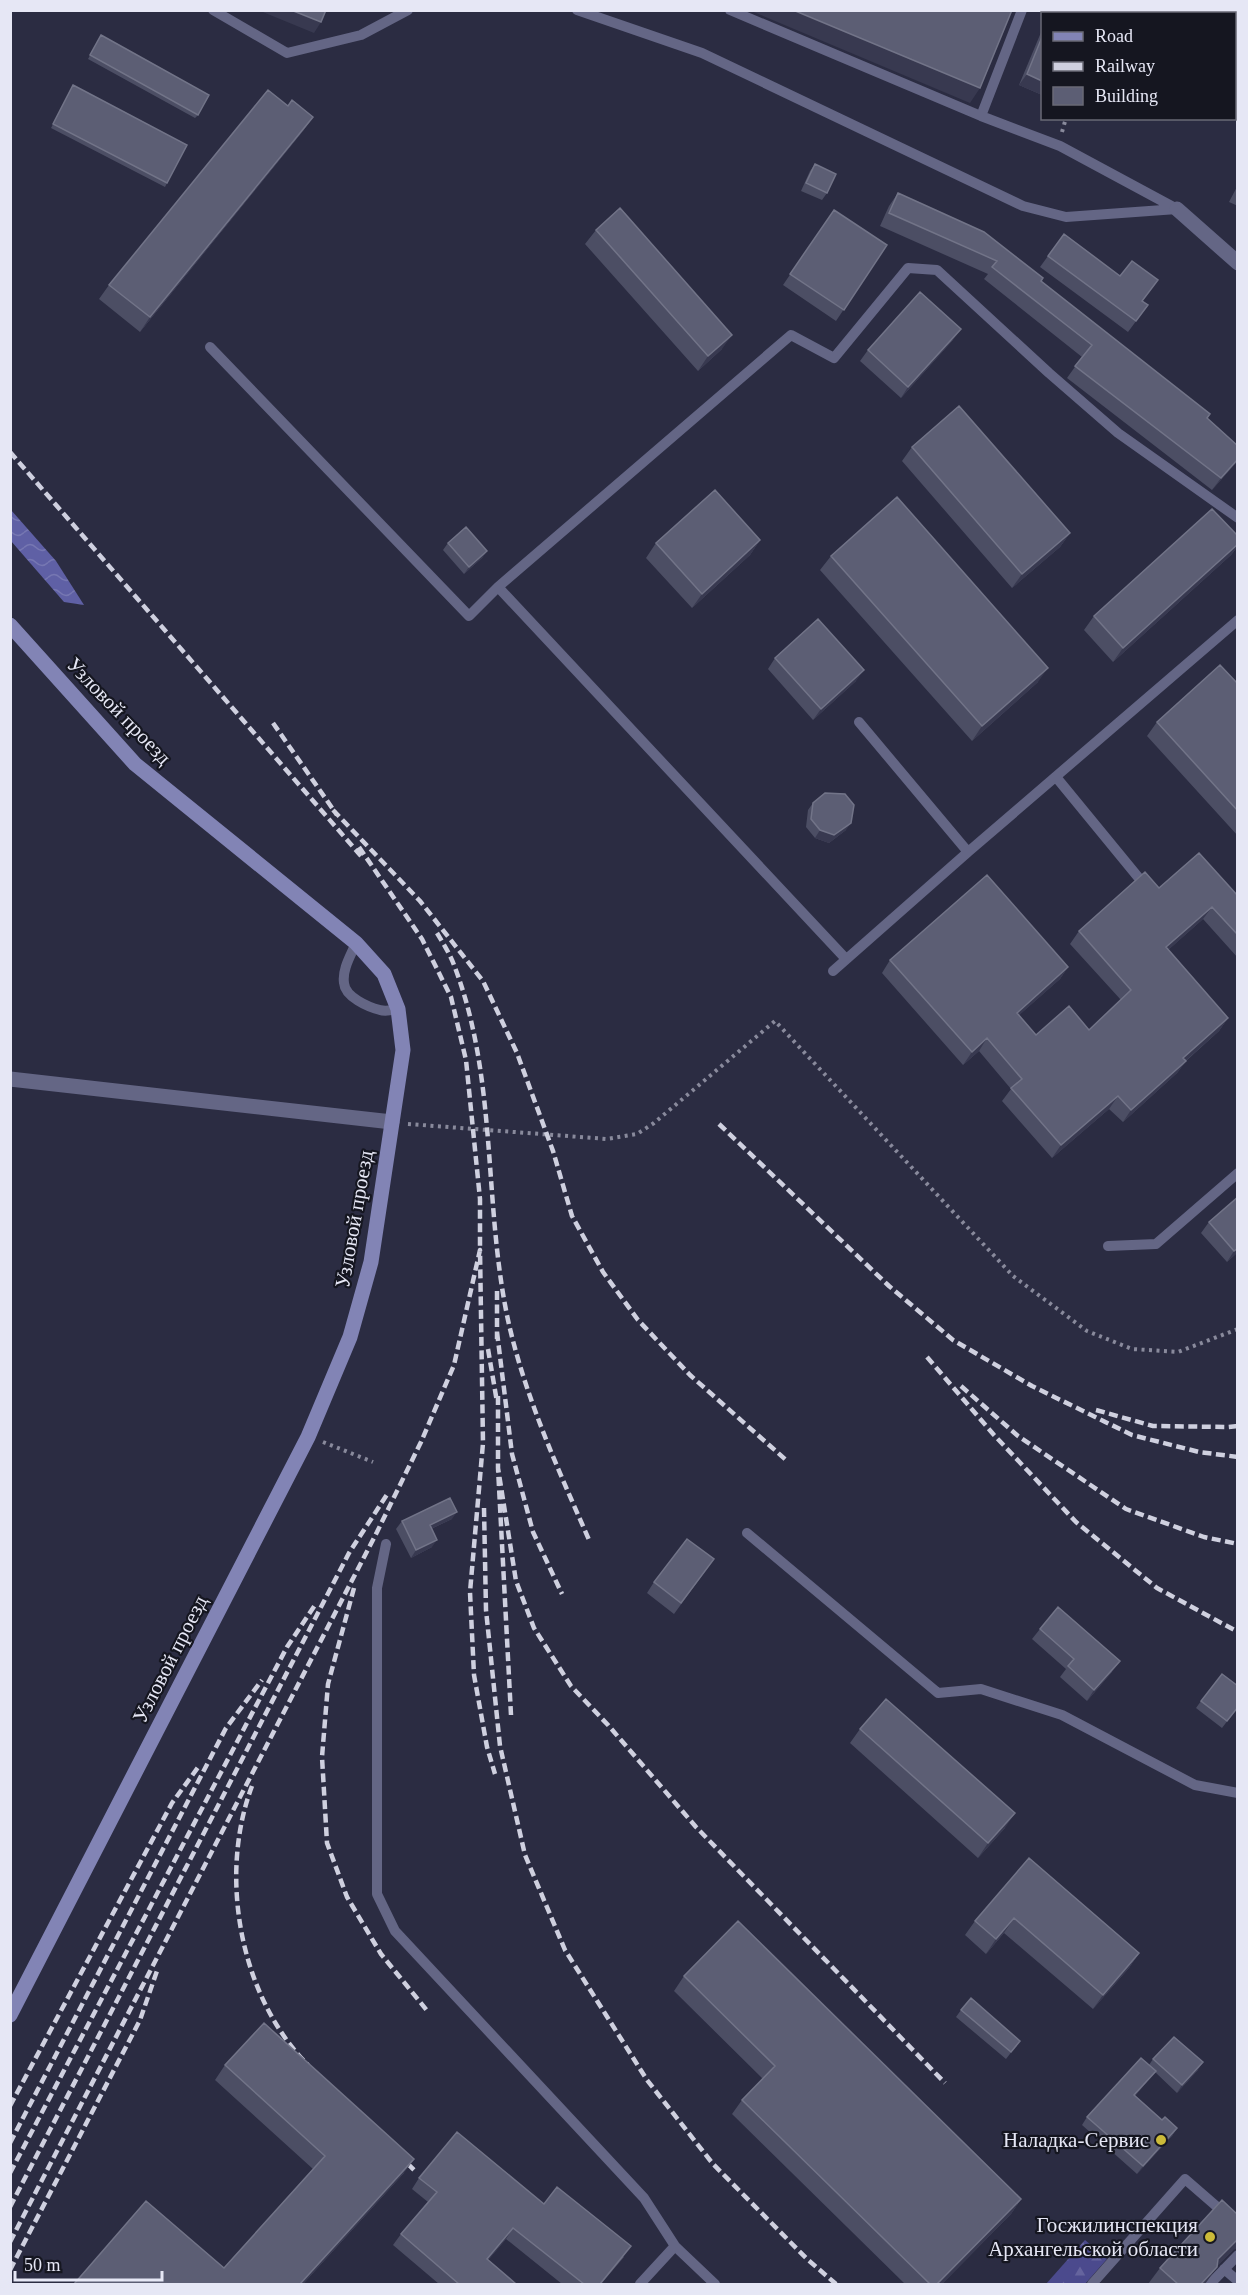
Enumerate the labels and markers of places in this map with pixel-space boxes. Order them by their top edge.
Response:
place label: Наладка-Сервис [1003,2128,1149,2152]
marker: Наладка-Сервис [1154,2133,1168,2147]
place label: Госжилинспекция Архангельской области [988,2213,1198,2261]
marker: Госжилинспекция Архангельской области [1203,2230,1217,2244]

